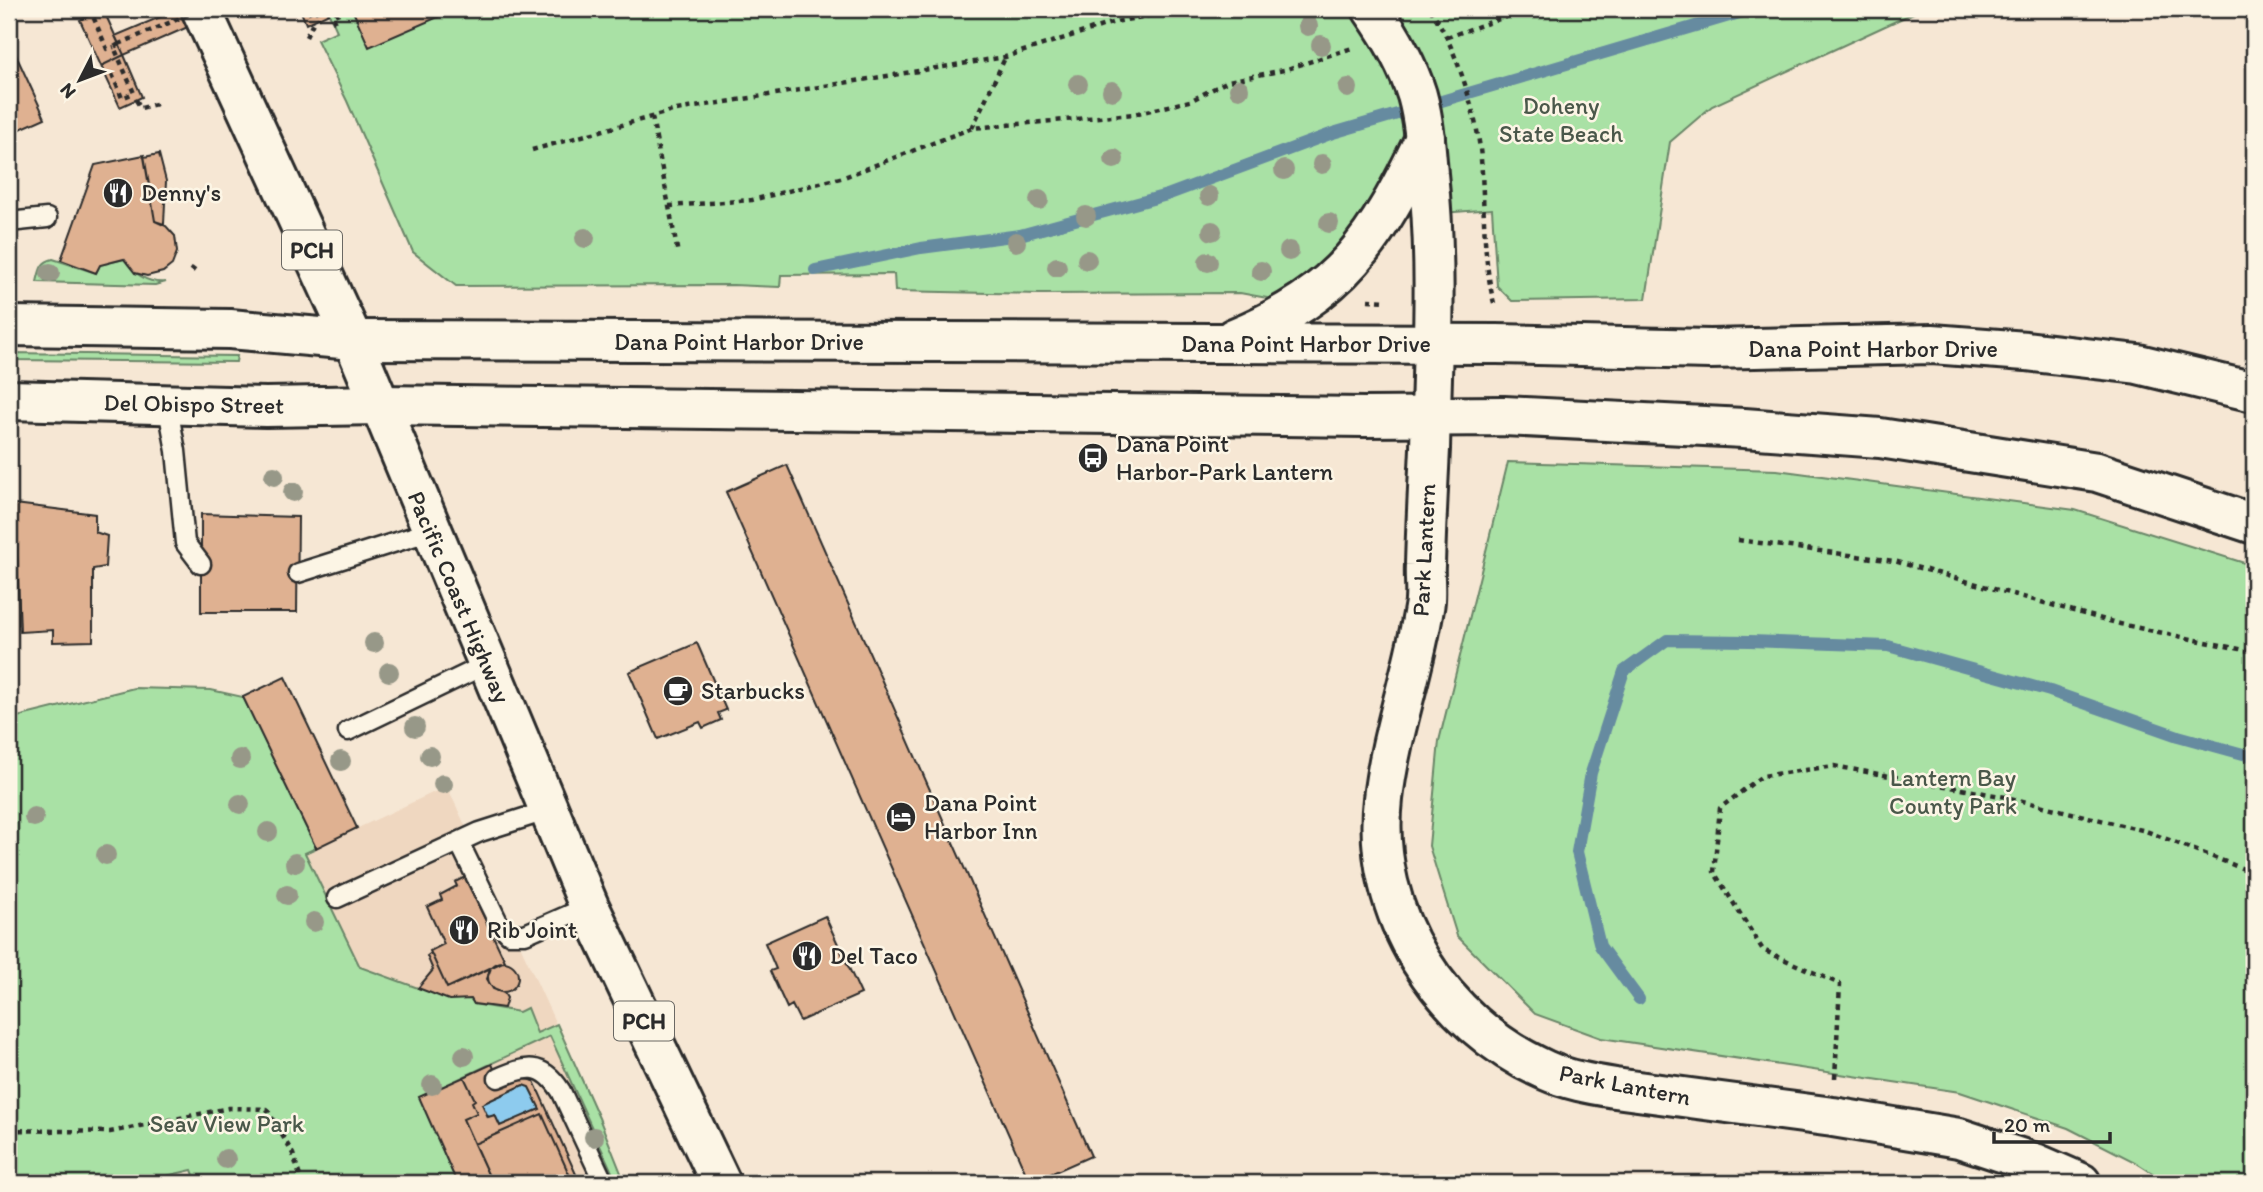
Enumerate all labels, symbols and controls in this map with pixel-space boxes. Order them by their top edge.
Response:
north arrow [46,46,116,116]
text: N [55,79,81,104]
park label: Doheny State Beach [1499,91,1623,148]
restaurant icon: Denny's [101,176,135,210]
place label: Denny's [141,178,221,207]
road number: PCH [282,230,342,270]
street label: Dana Point Harbor Drive [614,327,864,356]
street label: Dana Point Harbor Drive [1181,329,1431,358]
street label: Dana Point Harbor Drive [1748,334,1998,363]
street label: Del Obispo Street [104,387,285,420]
place label: Dana Point Harbor-Park Lantern [1116,429,1333,486]
bus stop icon: Dana Point Harbor-Park Lantern [1076,441,1110,475]
street label: Park Lantern [1406,482,1441,617]
street label: Pacific Coast Highway [402,486,517,707]
cafe icon: Starbucks [661,674,695,708]
place label: Starbucks [701,676,805,705]
park label: Lantern Bay County Park [1889,763,2017,820]
place label: Dana Point Harbor Inn [924,788,1038,845]
hotel icon: Dana Point Harbor Inn [884,800,918,834]
restaurant icon: Rib Joint [447,913,481,947]
place label: Rib Joint [487,915,577,944]
restaurant icon: Del Taco [790,939,824,973]
place label: Del Taco [830,941,918,970]
road number: PCH [614,1002,674,1040]
street label: Park Lantern [1557,1058,1694,1112]
scale bar [1994,1101,2109,1145]
park label: Seav View Park [150,1109,305,1138]
text: 20 m [2004,1112,2051,1137]

